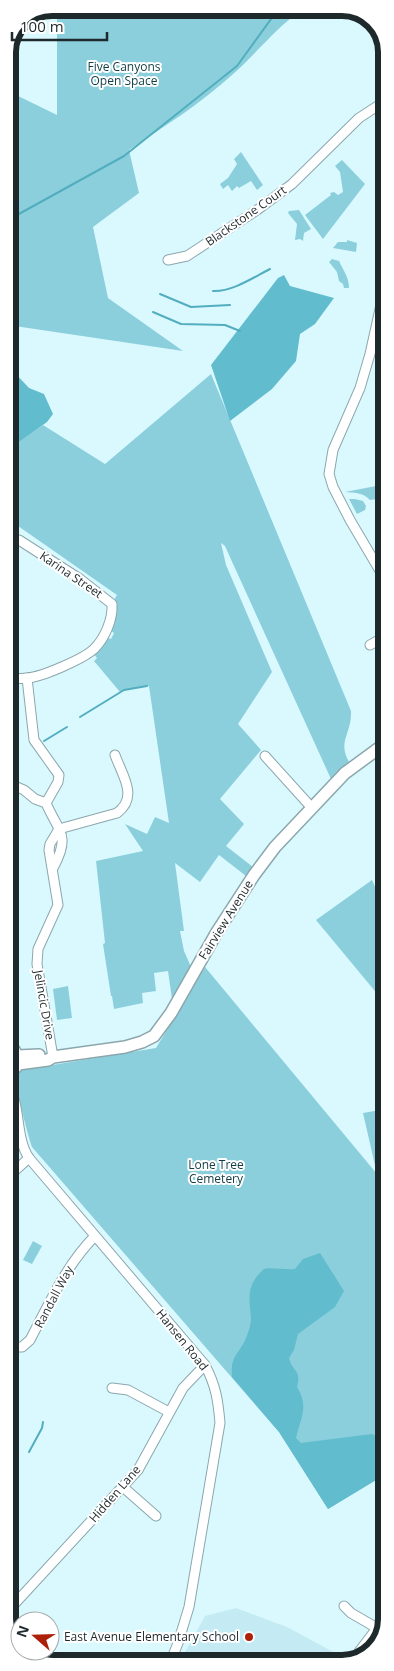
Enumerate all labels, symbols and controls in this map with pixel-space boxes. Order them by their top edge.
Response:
scale bar [12,10,108,42]
text: 100 m [20,16,64,36]
park label: Five Canyons Open Space [88,58,161,89]
street label: Blackstone Court [202,181,290,250]
street label: Karina Street [36,547,106,602]
street label: Fairview Avenue [194,877,257,963]
street label: Jelincic Drive [30,968,59,1041]
park label: Lone Tree Cemetery [188,1156,244,1187]
street label: Randall Way [30,1262,78,1331]
street label: Hansen Road [152,1305,212,1374]
street label: Hidden Lane [85,1461,144,1526]
north arrow [10,1611,60,1661]
text: N [11,1623,33,1640]
place label: East Avenue Elementary School [64,1628,239,1645]
marker: East Avenue Elementary School [243,1631,255,1643]

